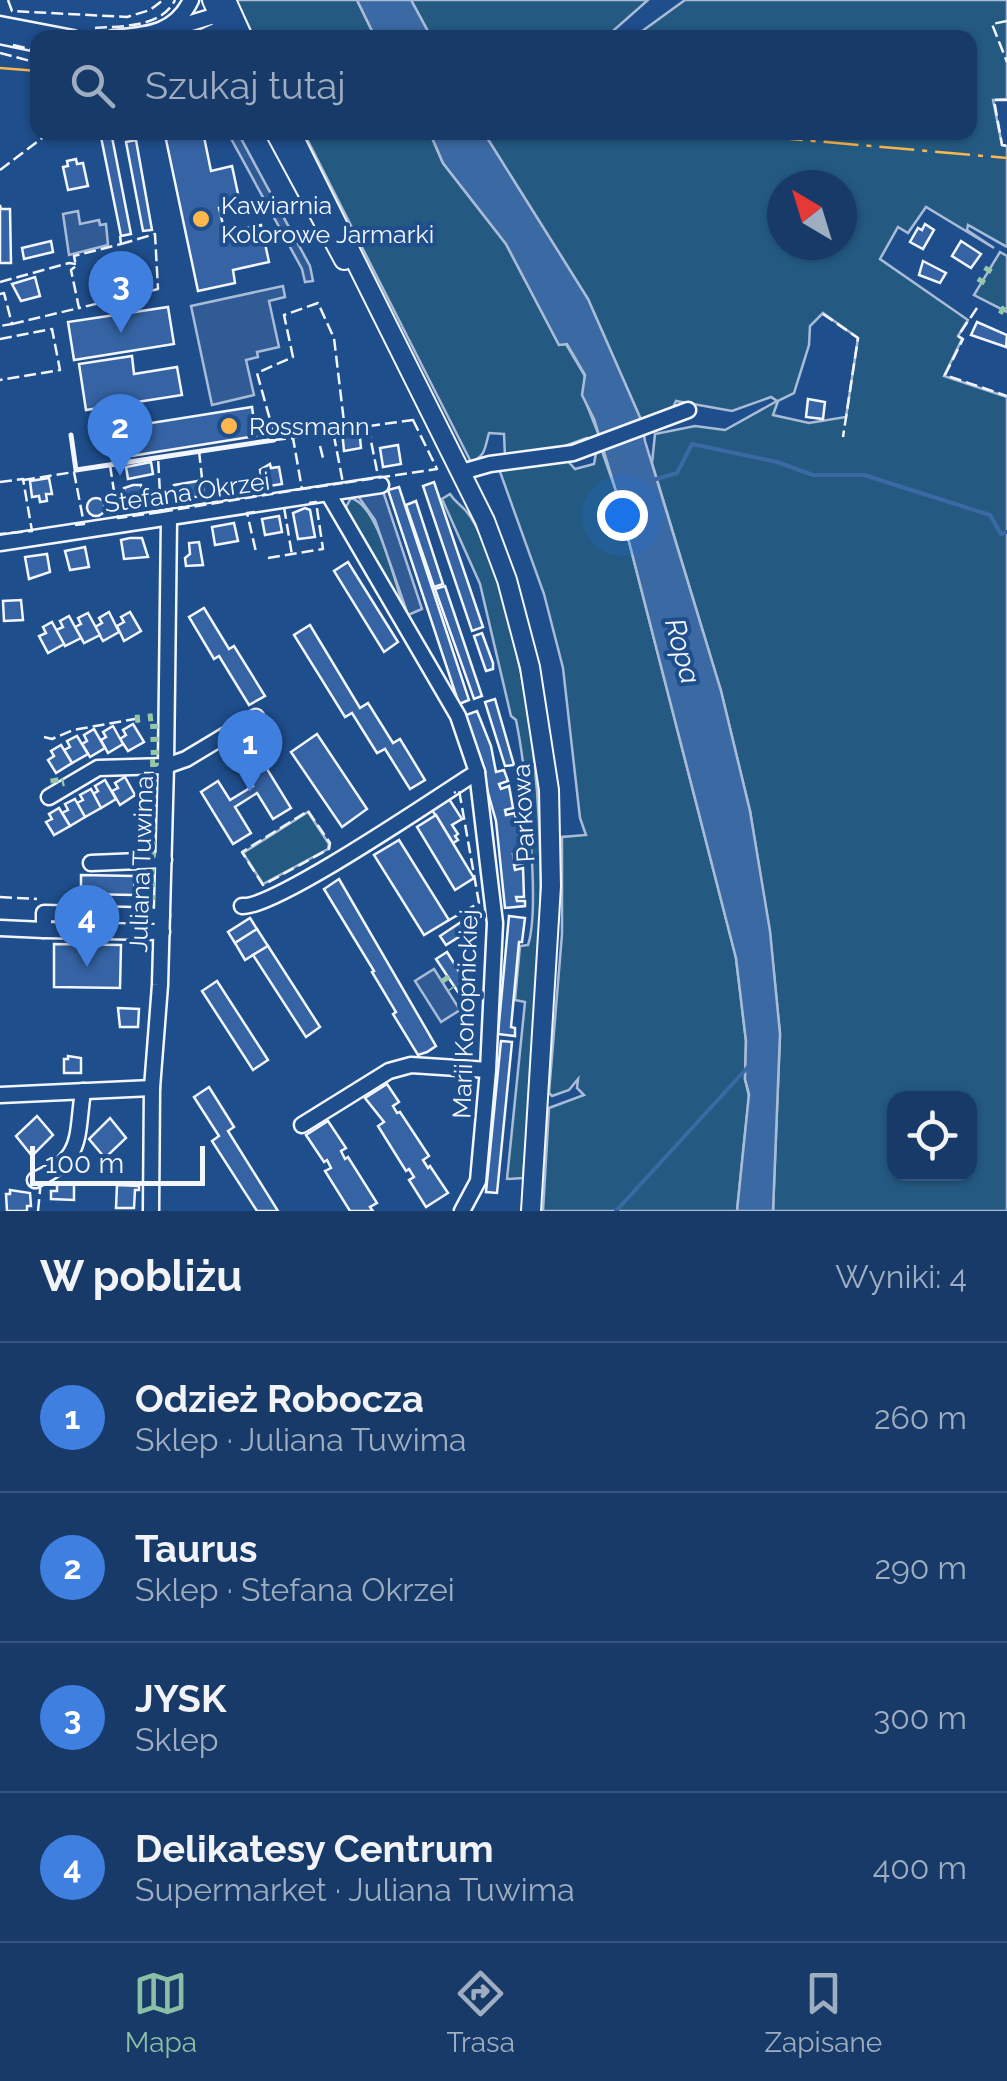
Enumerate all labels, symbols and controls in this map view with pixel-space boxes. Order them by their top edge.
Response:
search box [30,30,977,140]
icon: search [65,58,120,113]
text: Szukaj tutaj [145,63,346,108]
north arrow [767,170,857,260]
place label: Kawiarnia Kolorowe Jarmarki [221,190,434,249]
marker: Kawiarnia Kolorowe Jarmarki [190,208,212,230]
pin: 3 [88,250,154,333]
pin: 2 [88,394,152,476]
place label: Rossmann [249,411,370,441]
marker: Rossmann [218,415,240,437]
street label: Stefana Okrzei [102,466,272,518]
your location [597,490,648,541]
water label: Ropa [658,615,707,688]
pin: 1 [218,710,282,792]
street label: Parkowa [505,763,541,863]
street label: Juliana Tuwima [123,775,159,953]
pin: 4 [54,884,120,967]
street label: Marii Konopnickiej [446,909,484,1119]
map controls [887,1091,977,1181]
button: locate [887,1091,977,1181]
scale bar [30,1141,205,1186]
text: 100 m [45,1147,124,1180]
text: W pobliżu [40,1252,242,1301]
text: Wyniki: 4 [835,1258,967,1295]
text: Odzież Robocza [135,1376,424,1421]
text: 1 [65,1399,80,1436]
text: 260 m [874,1399,967,1436]
text: Sklep · Juliana Tuwima [135,1421,467,1458]
text: Taurus [135,1526,258,1571]
text: 2 [63,1549,82,1586]
text: 290 m [874,1549,967,1586]
text: Sklep · Stefana Okrzei [135,1571,455,1608]
text: JYSK [135,1676,226,1721]
text: 3 [64,1699,81,1736]
text: 300 m [873,1699,967,1736]
text: Sklep [135,1721,219,1758]
text: Delikatesy Centrum [135,1826,494,1871]
text: 4 [63,1849,82,1886]
text: 400 m [873,1849,967,1886]
text: Supermarket · Juliana Tuwima [135,1871,575,1908]
tab: Mapa [125,1966,197,2059]
tab: Trasa [447,1966,515,2059]
tab: Zapisane [764,1966,882,2059]

